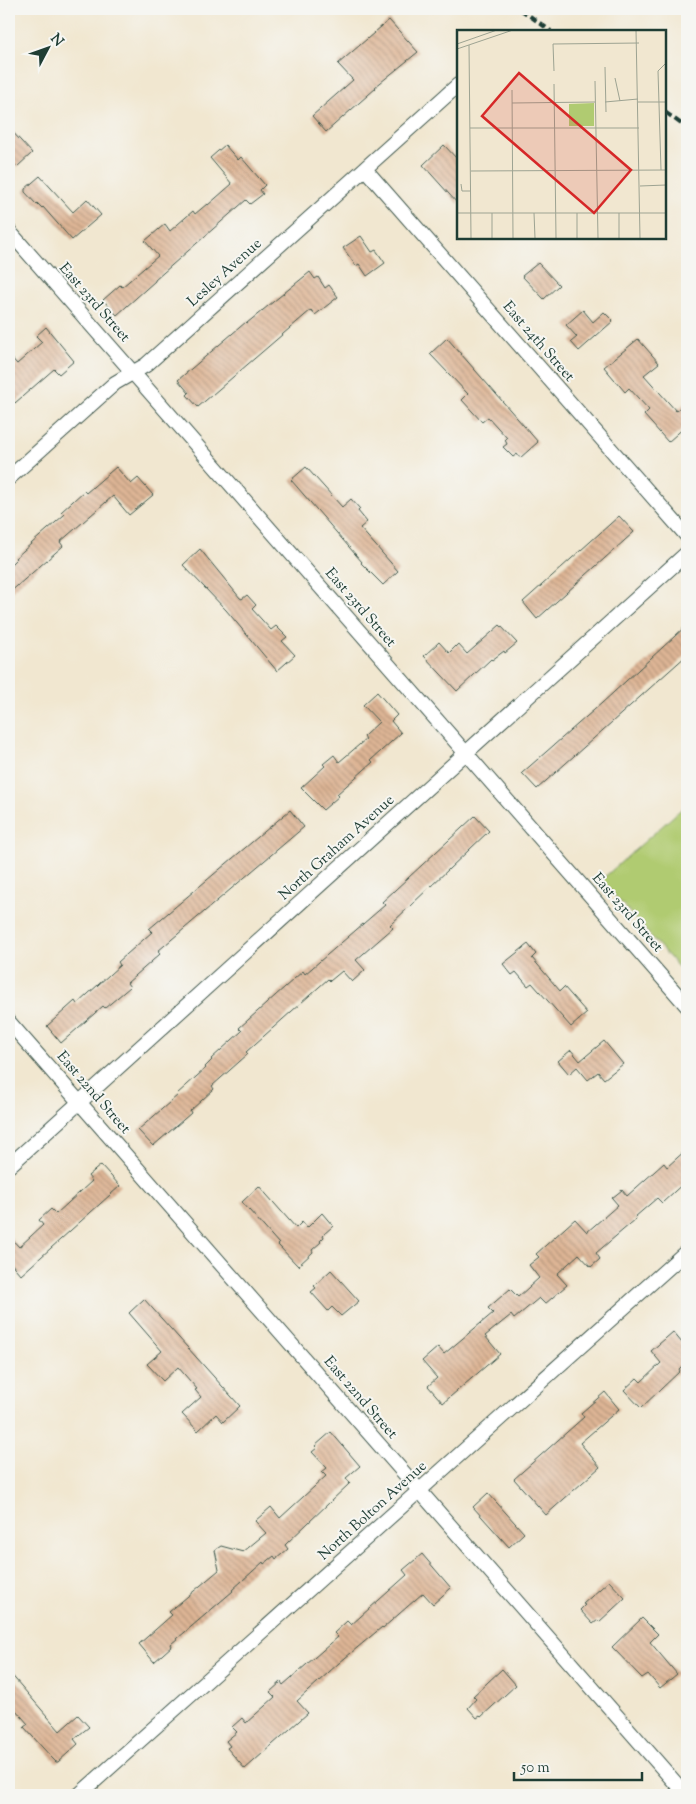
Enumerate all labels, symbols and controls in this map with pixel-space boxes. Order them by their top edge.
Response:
north arrow [22,22,72,72]
text: N [45,30,68,52]
inset map [457,30,666,239]
street label: Lesley Avenue [183,234,267,312]
street label: East 23rd Street [54,259,134,347]
street label: East 24th Street [497,297,579,387]
street label: East 23rd Street [320,564,400,652]
street label: North Graham Avenue [275,790,399,906]
street label: East 23rd Street [587,869,667,957]
street label: East 22nd Street [51,1047,135,1139]
street label: East 22nd Street [318,1352,402,1444]
street label: North Bolton Avenue [314,1456,432,1566]
scale bar [514,1749,641,1781]
text: 50 m [520,1758,550,1779]

